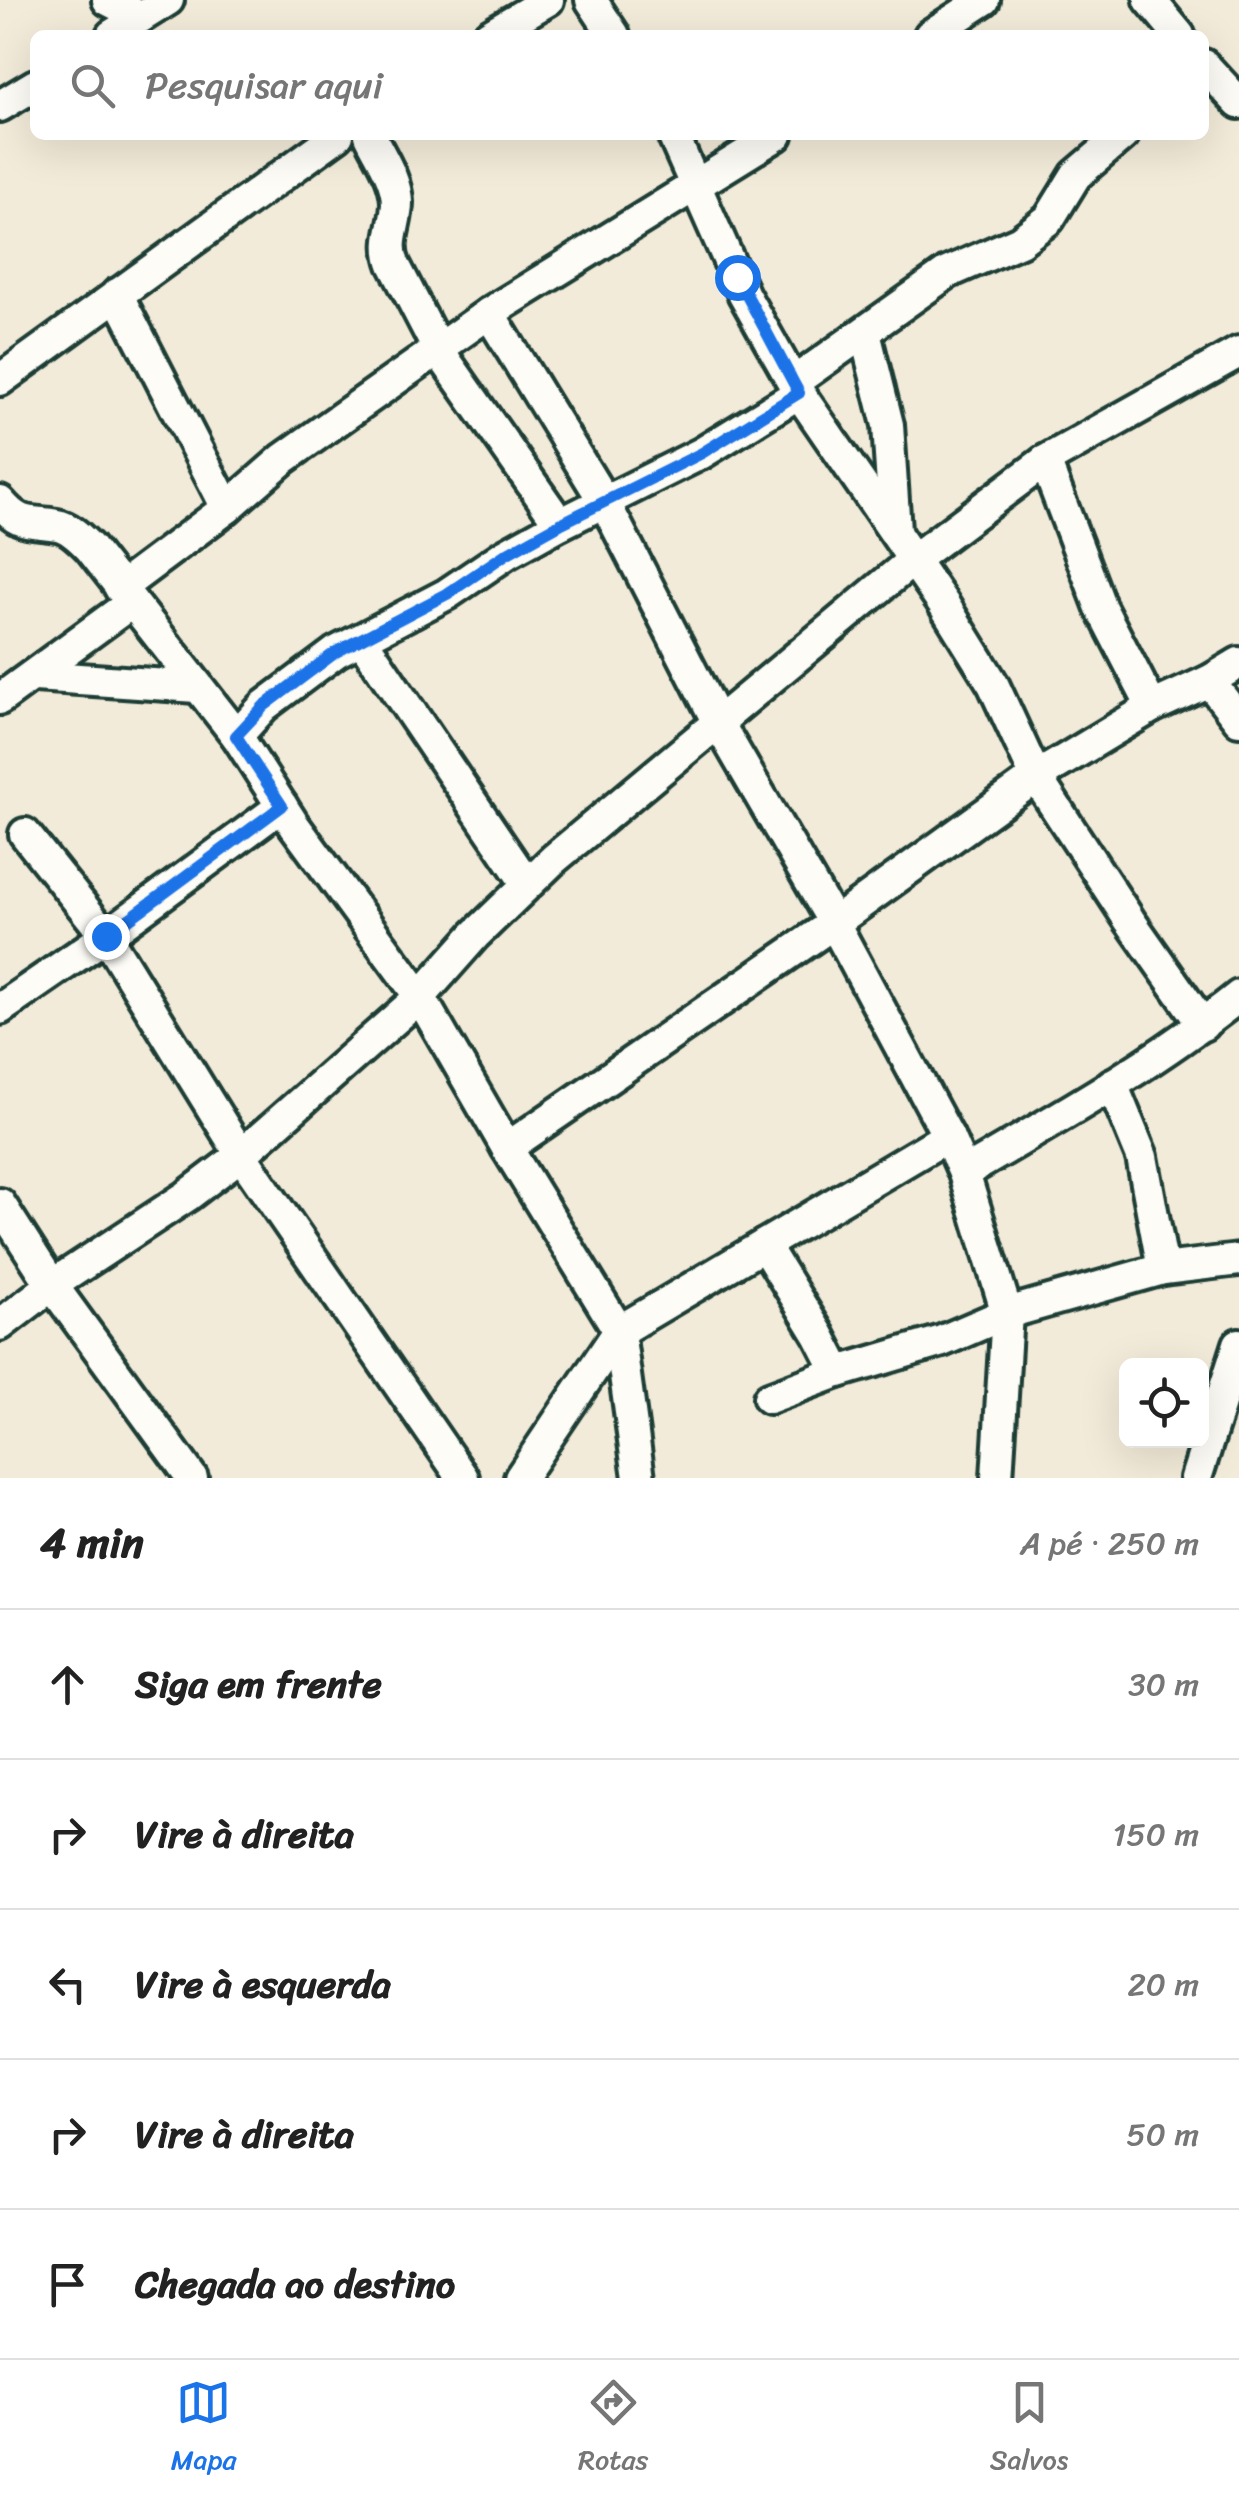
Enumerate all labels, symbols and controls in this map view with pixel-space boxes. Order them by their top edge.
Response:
search box [30,30,1209,140]
text: Pesquisar aqui [145,52,383,119]
icon: search [65,58,120,113]
route start [715,255,761,301]
route end [84,914,130,960]
map controls [1119,1358,1209,1448]
button: locate [1119,1358,1209,1448]
text: 4 min [40,1506,144,1580]
text: A pé · 250 m [1020,1515,1199,1572]
text: Siga em frente [135,1651,382,1718]
text: 30 m [1128,1656,1199,1713]
icon: ahead [40,1657,95,1712]
text: Vire à direita [135,1801,354,1868]
text: 150 m [1113,1806,1199,1863]
icon: right [40,1807,95,1862]
text: Vire à esquerda [135,1951,391,2018]
text: 20 m [1127,1956,1199,2013]
icon: left [40,1957,95,2012]
text: Vire à direita [135,2101,354,2168]
text: 50 m [1126,2106,1199,2163]
icon: right [40,2107,95,2162]
text: Chegada ao destino [135,2251,455,2318]
icon: arrive [40,2257,95,2312]
tab: Mapa [171,2375,236,2484]
tab: Rotas [578,2375,648,2484]
tab: Salvos [990,2375,1068,2484]

